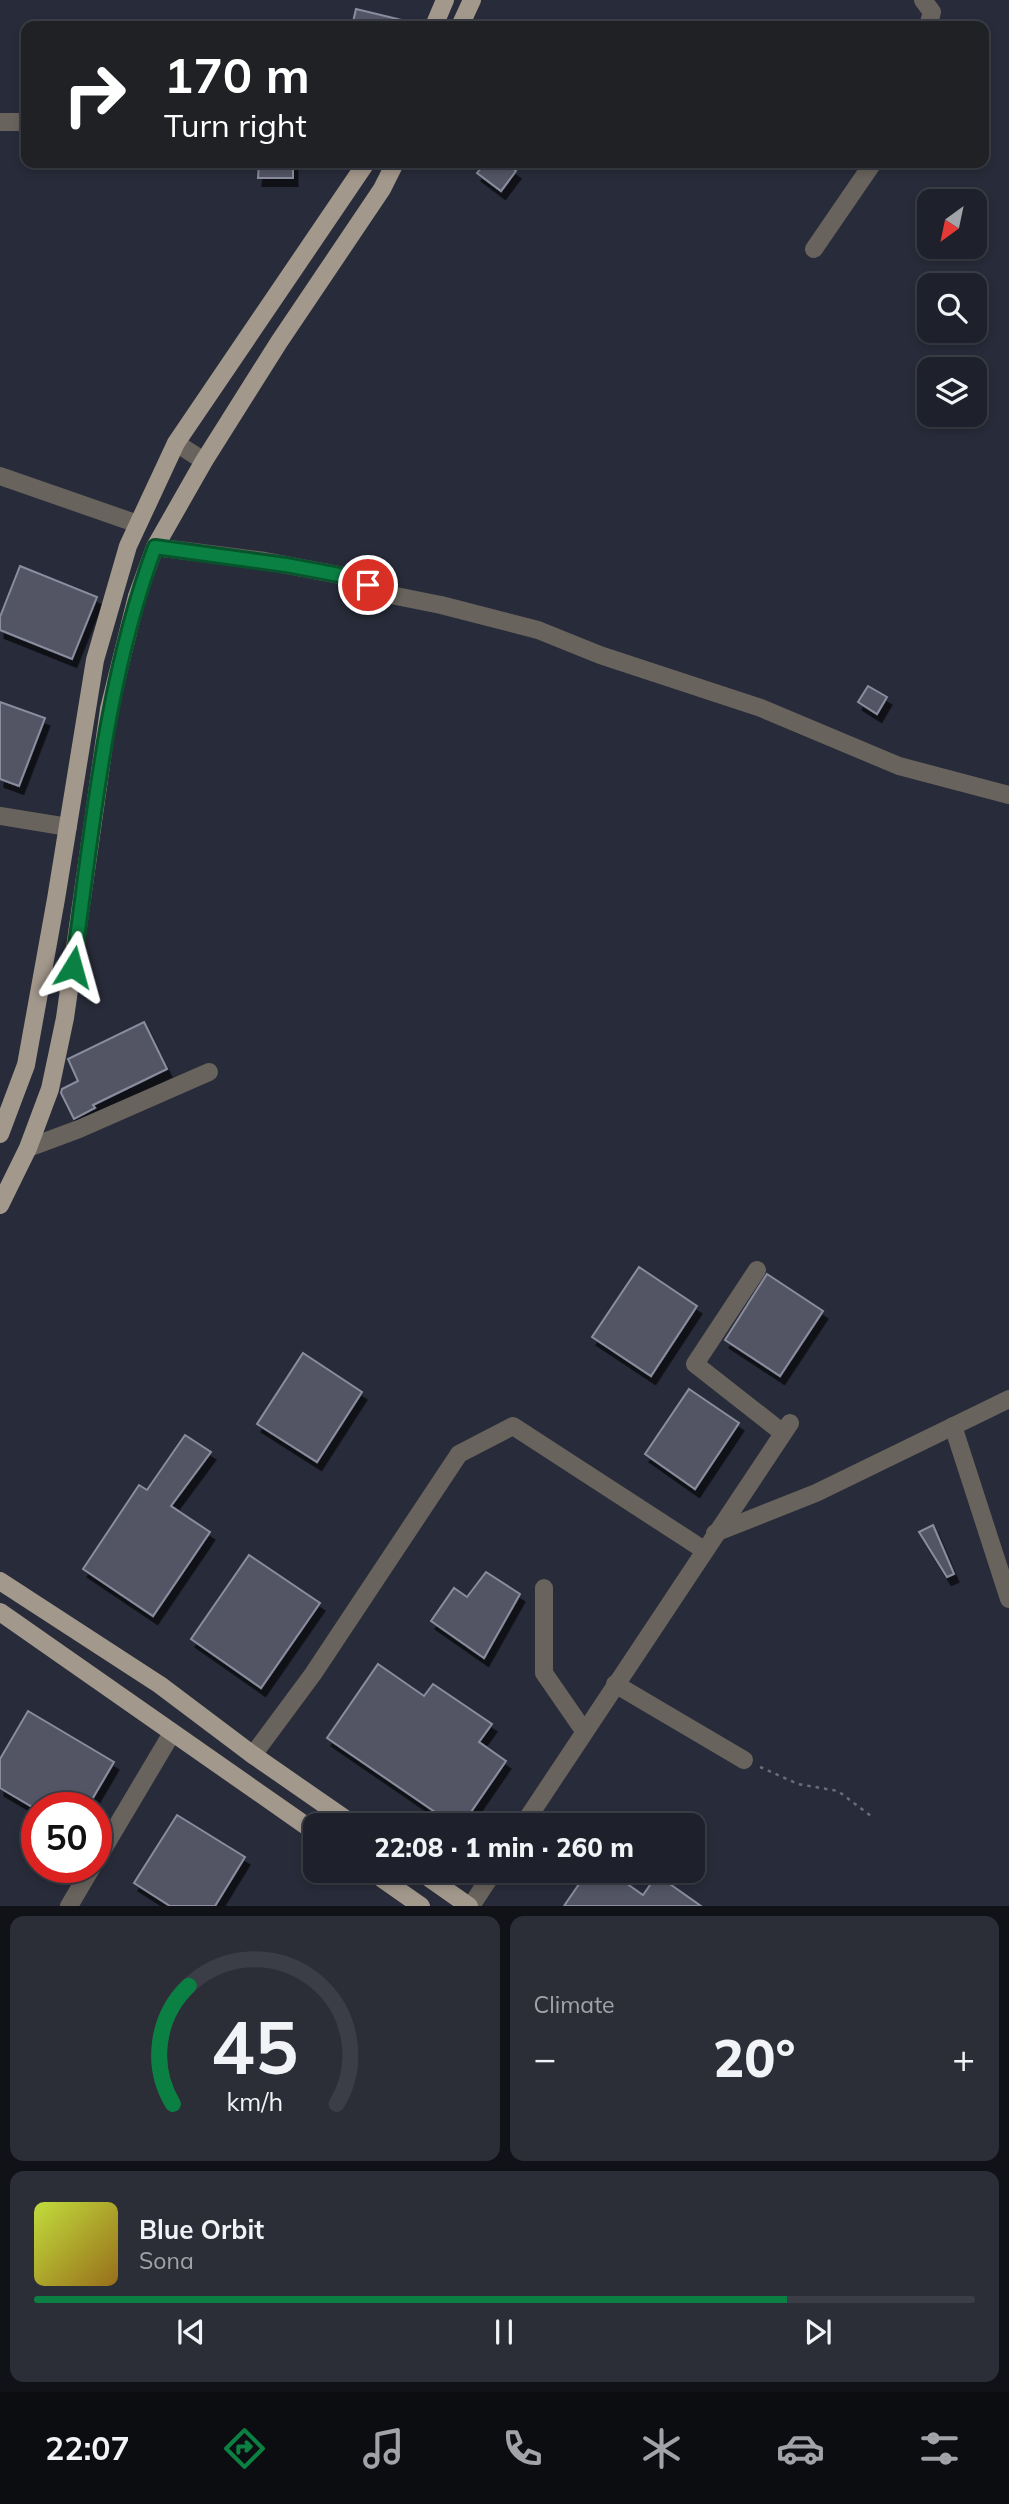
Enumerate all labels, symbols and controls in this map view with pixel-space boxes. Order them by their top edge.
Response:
text: 170 m [164,44,310,105]
icon: right [49,49,140,140]
text: Turn right [164,105,307,145]
north arrow [917,189,987,259]
map controls [917,189,987,427]
button: search [917,273,987,343]
button: layers [917,357,987,427]
pin [338,555,398,615]
icon: arrive [349,566,387,604]
position arrow [36,930,110,1004]
speed limit sign: 50 [21,1792,112,1883]
text: 22:08 · 1 min · 260 m [374,1831,634,1864]
text: Climate [534,1990,615,2019]
text: 45 [211,2002,298,2093]
text: 20° [713,2025,795,2090]
text: − [534,2034,556,2082]
text: + [952,2034,975,2082]
text: km/h [226,2086,283,2117]
text: Blue Orbit [139,2213,264,2246]
text: Sona [139,2246,194,2275]
icon: previous [172,2313,210,2351]
icon: pause [485,2313,523,2351]
icon: next [799,2313,837,2351]
icon: directions [220,2424,269,2473]
icon: music [359,2424,408,2473]
icon: phone [498,2424,547,2473]
icon: climate [637,2424,686,2473]
icon: car [776,2424,825,2473]
icon: filters [915,2424,964,2473]
text: 22:07 [45,2428,130,2468]

